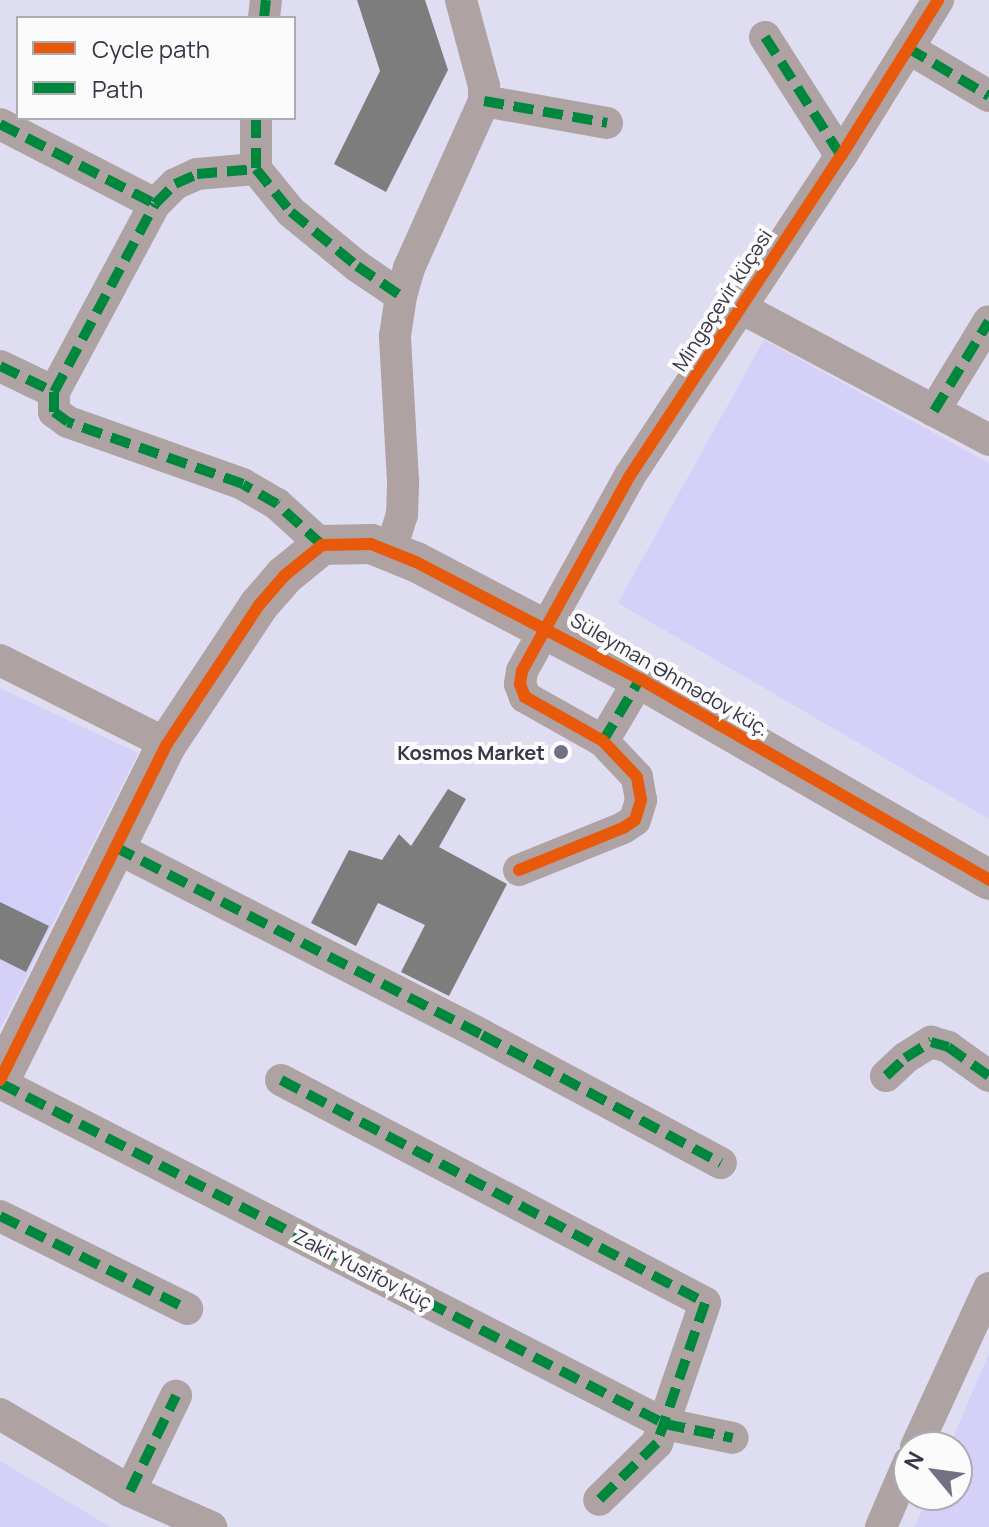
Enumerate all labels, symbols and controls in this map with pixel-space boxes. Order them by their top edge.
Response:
legend [16,16,296,120]
text: Cycle path [92,32,210,65]
text: Path [92,72,143,105]
street label: Mingəçevir küçəsi [667,225,777,375]
street label: Süleyman Əhmədov küç. [566,607,774,741]
place label: Kosmos Market [397,740,545,764]
marker: Kosmos Market [552,743,570,761]
street label: Zakir Yusifov küç [290,1224,436,1314]
north arrow [893,1431,973,1511]
text: N [897,1446,931,1475]

